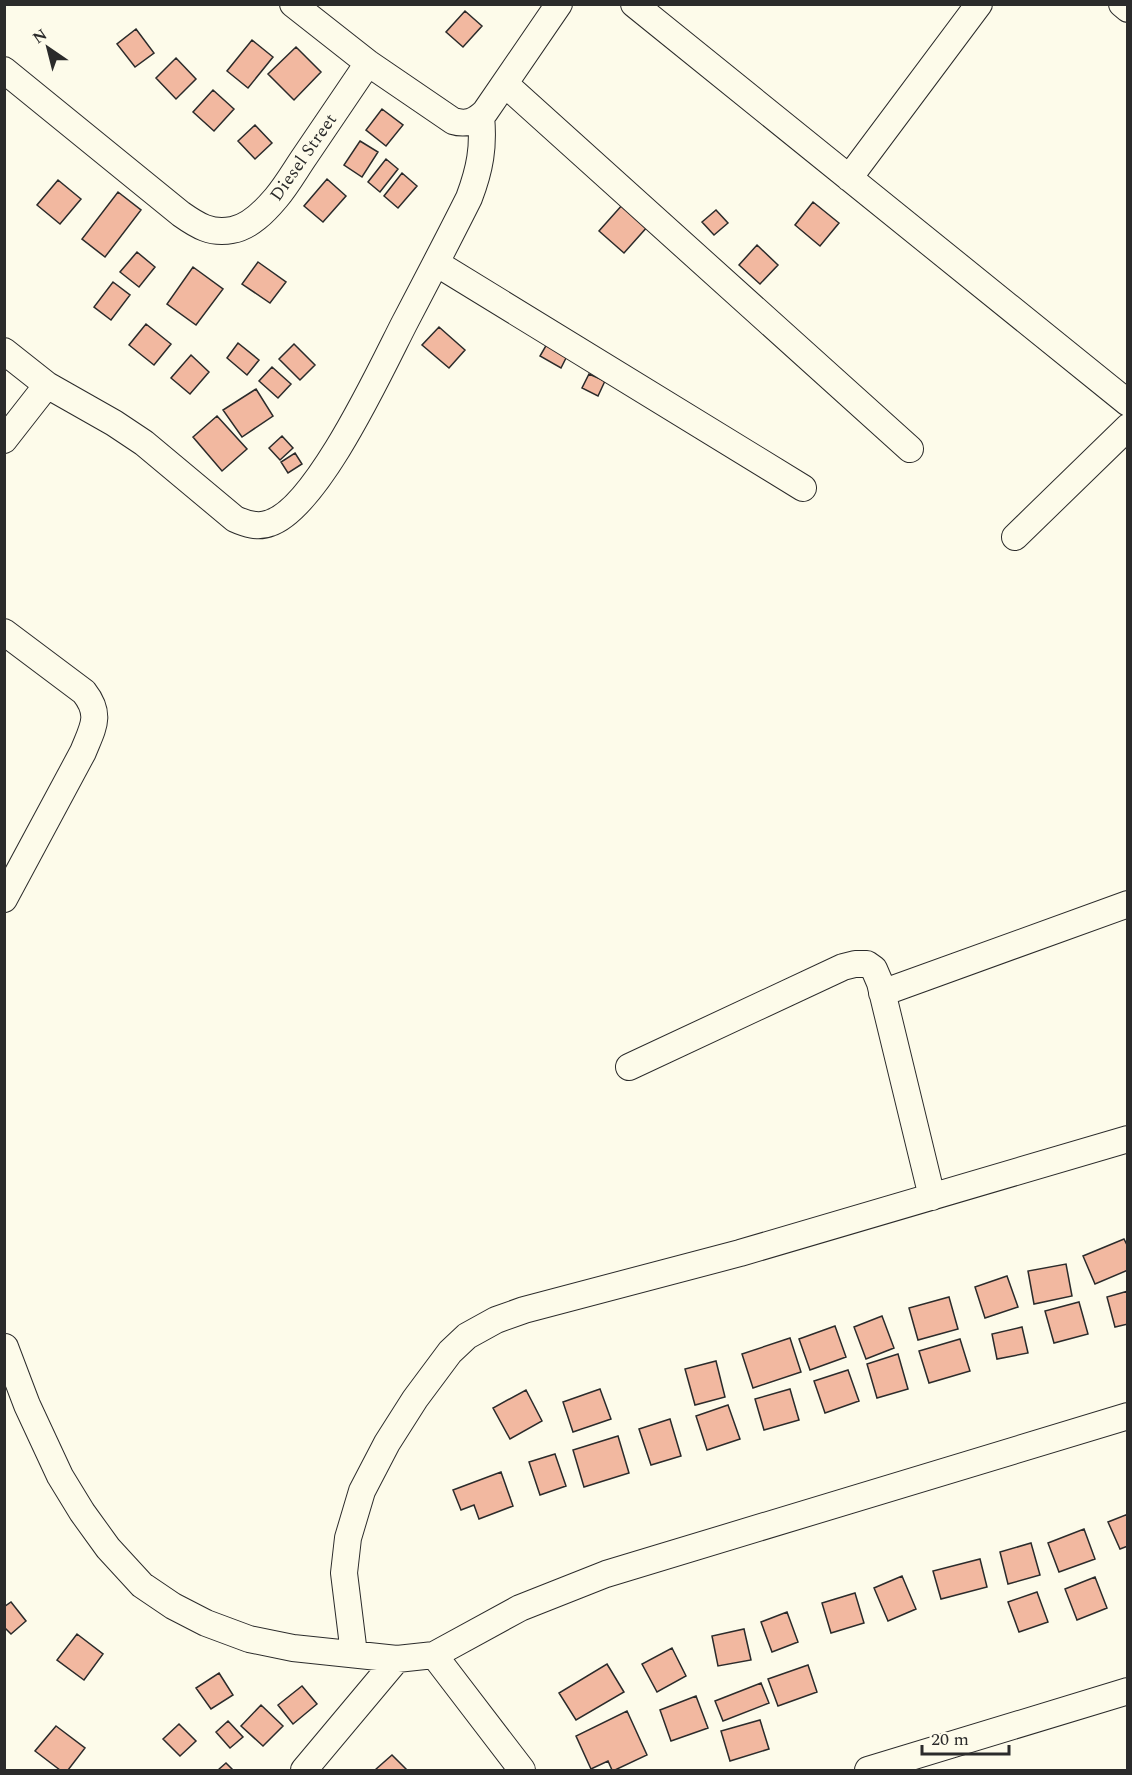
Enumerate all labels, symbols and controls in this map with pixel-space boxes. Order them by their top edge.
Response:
north arrow [18,18,78,78]
text: N [28,23,52,50]
street label: Diesel Street [263,108,344,207]
scale bar [922,1718,1009,1756]
text: 20 m [931,1726,969,1753]

